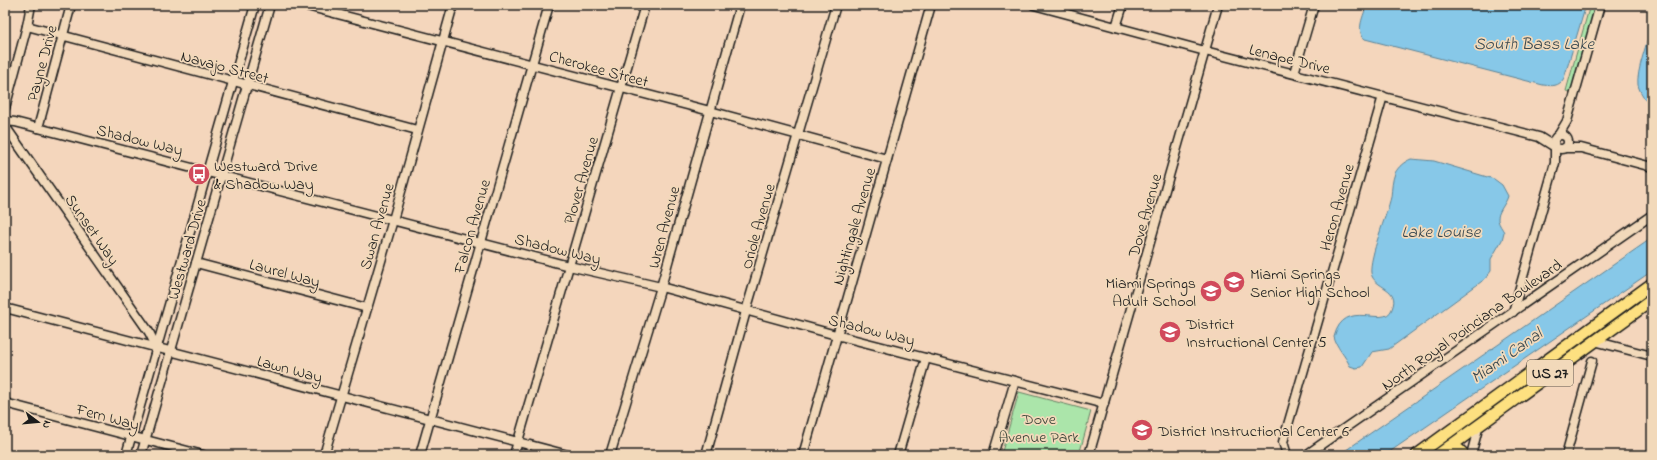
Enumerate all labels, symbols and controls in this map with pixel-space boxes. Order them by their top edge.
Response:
street label: Payne Drive [21,22,65,104]
water label: South Bass Lake [1474,32,1595,57]
street label: Lenape Drive [1246,38,1333,82]
street label: Navajo Street [178,45,272,91]
street label: Cherokee Street [546,45,651,95]
street label: Shadow Way [94,119,185,163]
street label: Plover Avenue [558,133,606,227]
place label: Westward Drive & Shadow Way [214,155,318,197]
street label: Heron Avenue [1314,160,1362,254]
bus stop icon: Westward Drive & Shadow Way [186,161,212,187]
street label: Nightingale Avenue [827,164,883,288]
street label: Dove Avenue [1122,170,1170,261]
street label: Falcon Avenue [448,176,498,277]
street label: Swan Avenue [354,180,402,273]
street label: Oriole Avenue [735,180,783,272]
street label: Wren Avenue [642,183,688,271]
street label: Sunset Way [58,190,125,271]
street label: Westward Drive [162,196,214,303]
water label: Lake Louise [1402,220,1482,245]
street label: Shadow Way [512,228,603,272]
street label: Laurel Way [246,253,323,295]
street label: North Royal Poinciana Boulevard [1377,254,1567,397]
place label: Miami Springs Senior High School [1250,263,1370,305]
school or university icon: Miami Springs Senior High School [1221,269,1247,295]
place label: Miami Springs Adult School [1105,272,1196,314]
school or university icon: Miami Springs Adult School [1198,278,1224,304]
street label: Shadow Way [826,309,917,353]
place label: District Instructional Center 5 [1185,313,1327,355]
school or university icon: District Instructional Center 5 [1157,319,1183,345]
water label: Miami Canal [1466,321,1549,390]
street label: Lawn Way [254,350,325,390]
road number: US 27 [1527,360,1573,386]
street label: Fern Way [72,398,142,438]
north arrow [18,402,58,442]
park label: Dove Avenue Park [999,408,1080,450]
school or university icon: District Instructional Center 6 [1129,417,1155,443]
text: N [38,419,55,430]
place label: District Instructional Center 6 [1157,420,1349,444]

